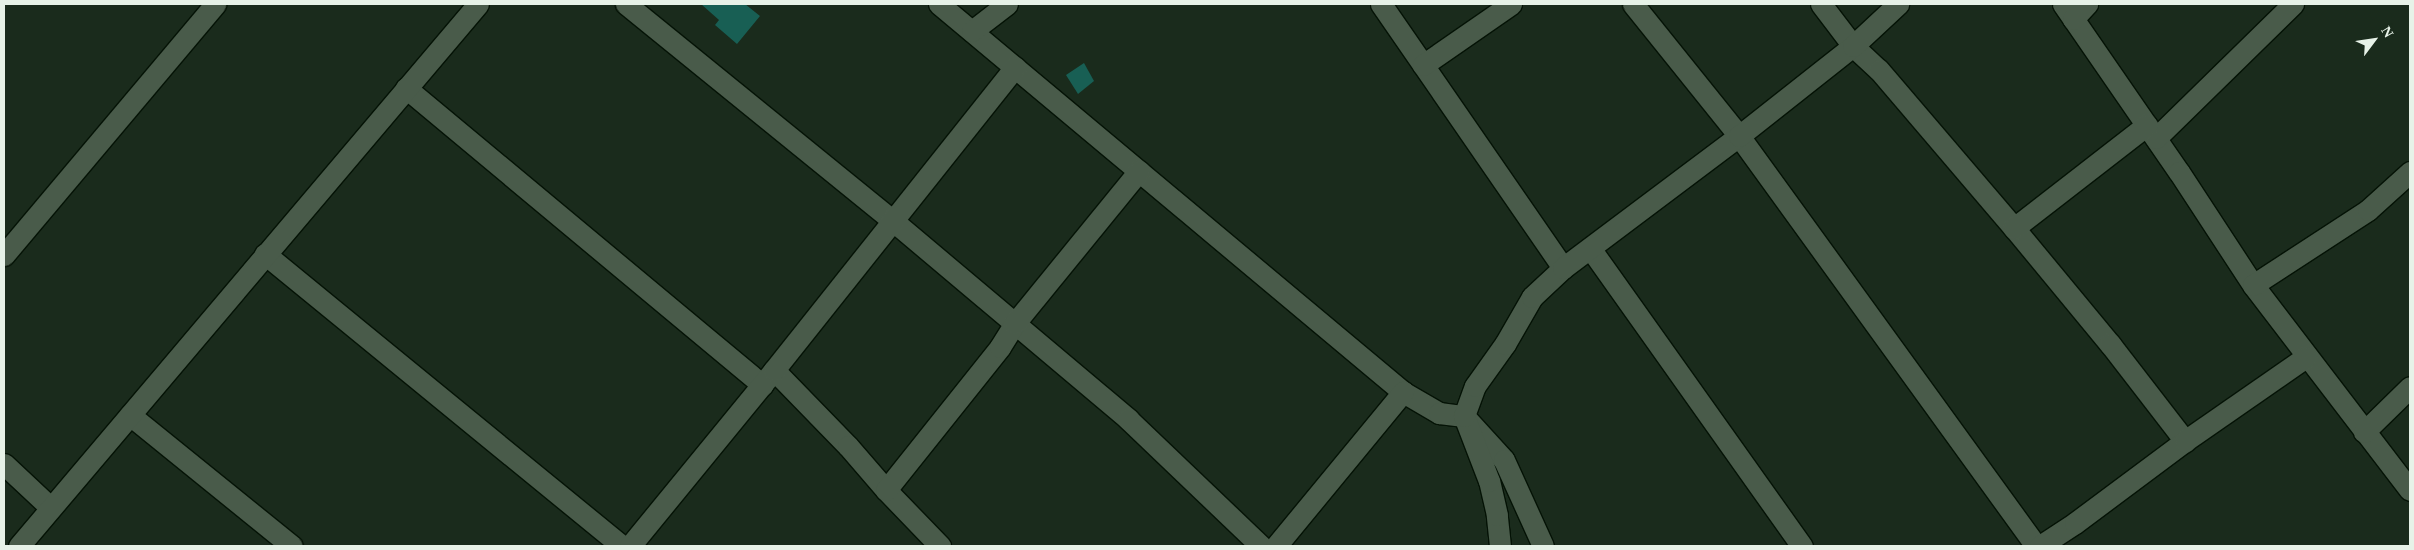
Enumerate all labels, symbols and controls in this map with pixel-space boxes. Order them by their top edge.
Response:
north arrow [2349,15,2399,65]
text: N [2378,24,2396,40]

